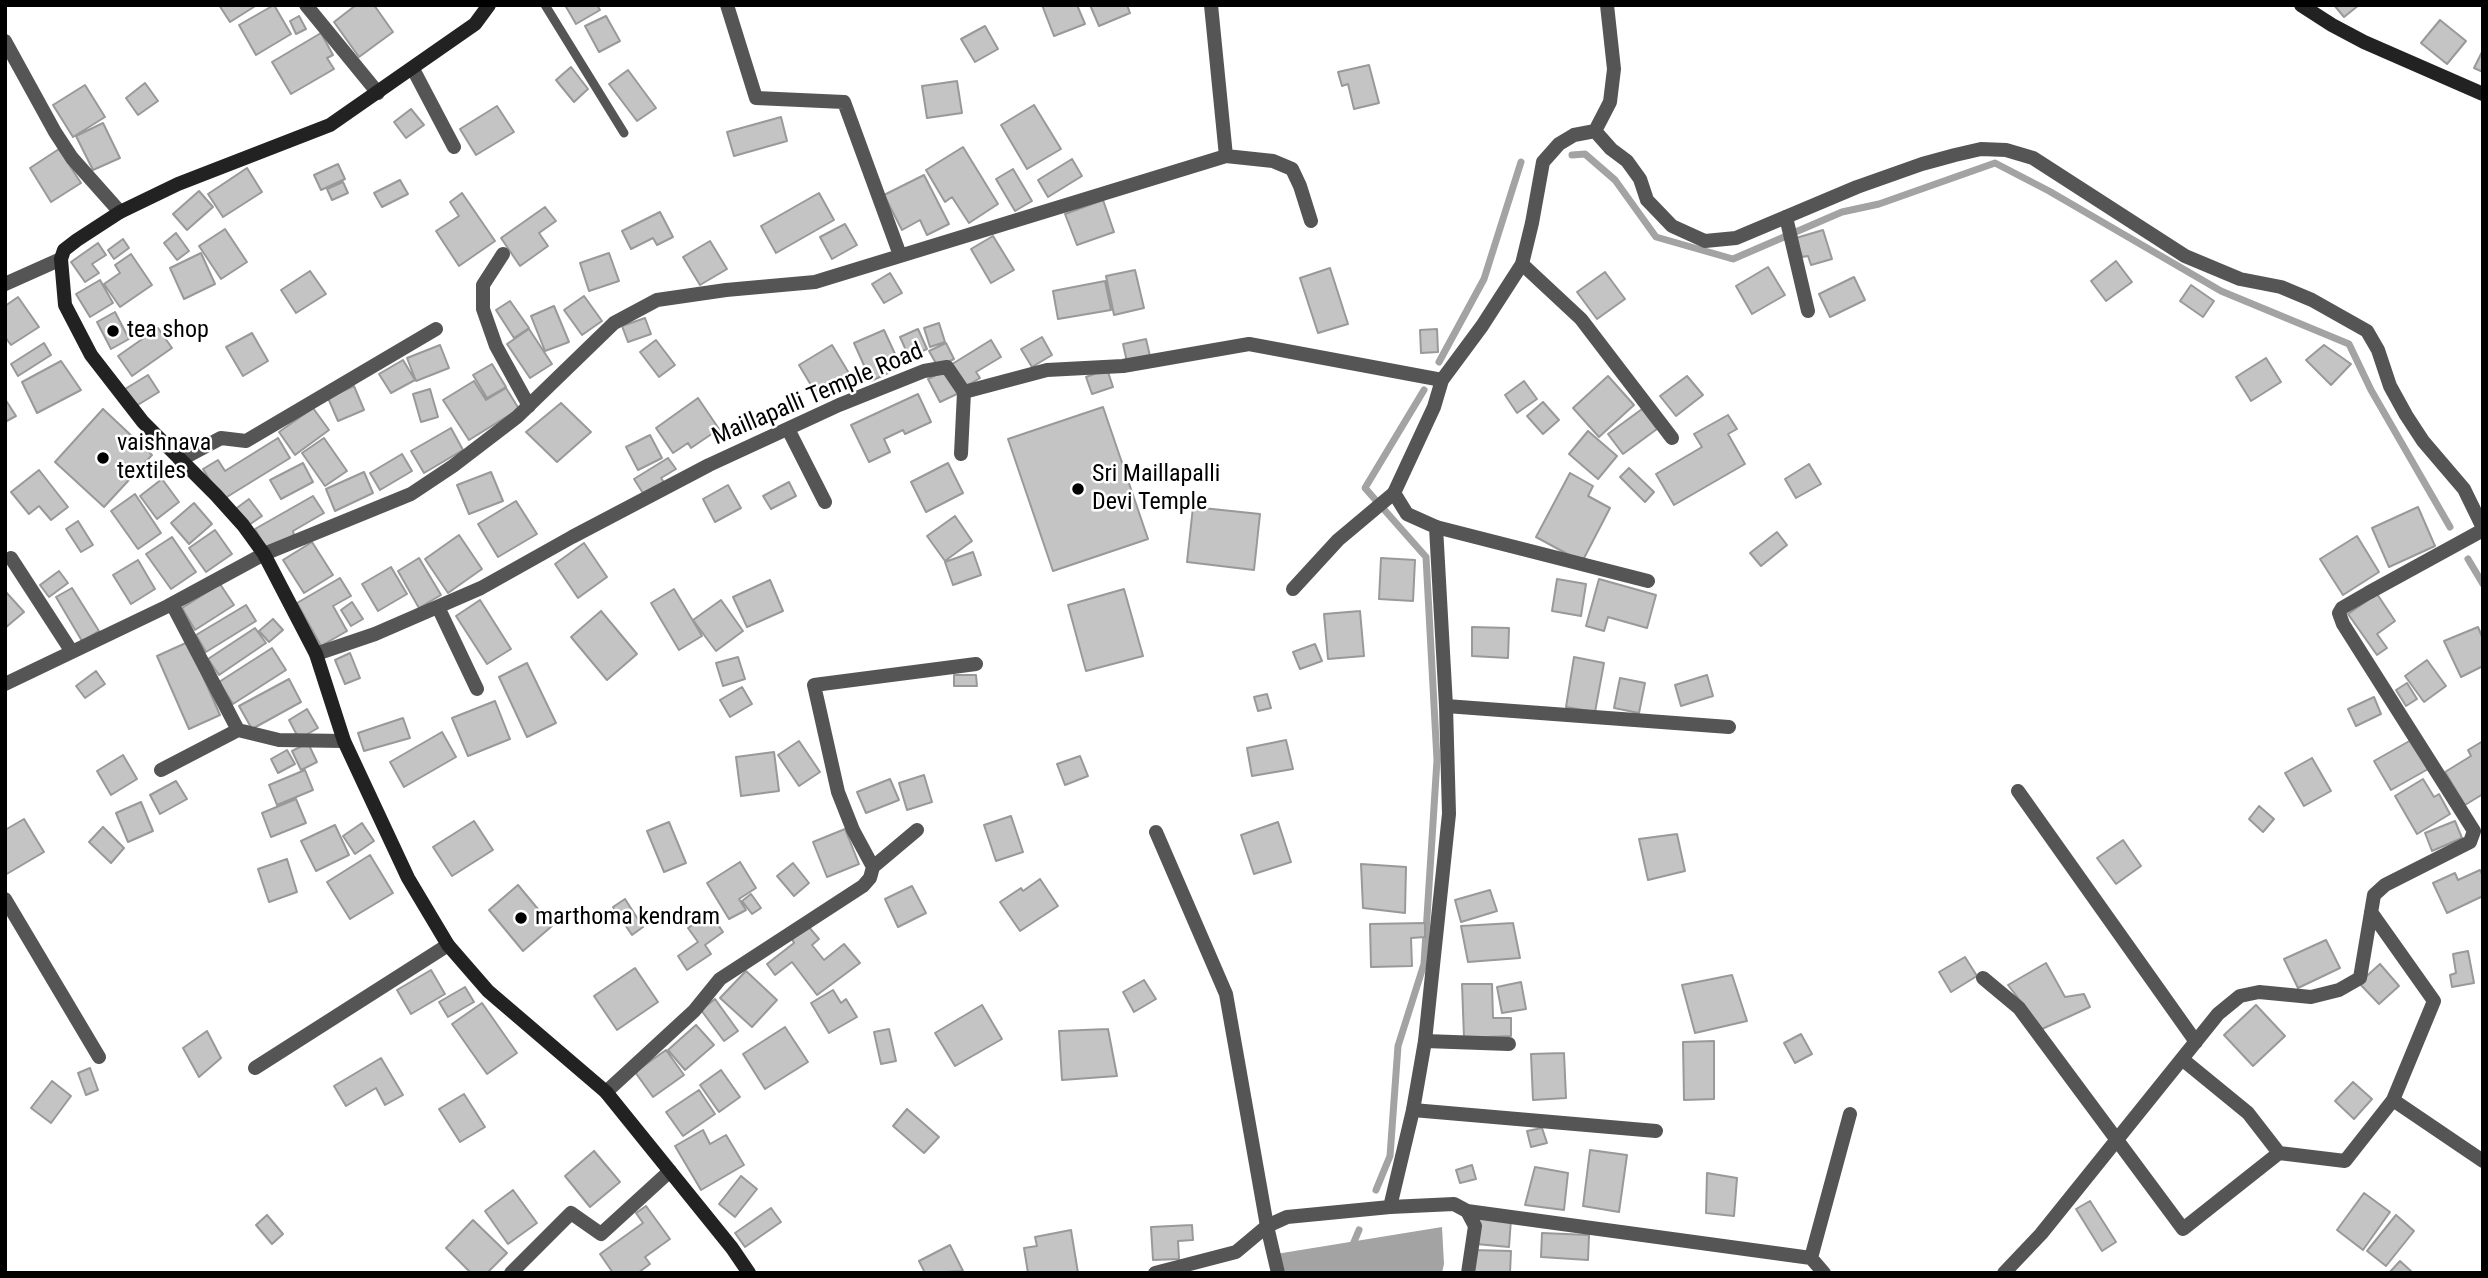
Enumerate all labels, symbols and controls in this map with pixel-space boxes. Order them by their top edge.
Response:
place label: tea shop [127,317,209,345]
marker: tea shop [105,323,121,339]
street label: Maillapalli Temple Road [708,338,928,452]
place label: vaishnava textiles [117,430,211,486]
marker: vaishnava textiles [95,450,111,466]
place label: Sri Maillapalli Devi Temple [1092,461,1220,517]
marker: Sri Maillapalli Devi Temple [1070,481,1086,497]
place label: marthoma kendram [535,904,720,932]
marker: marthoma kendram [513,910,529,926]

